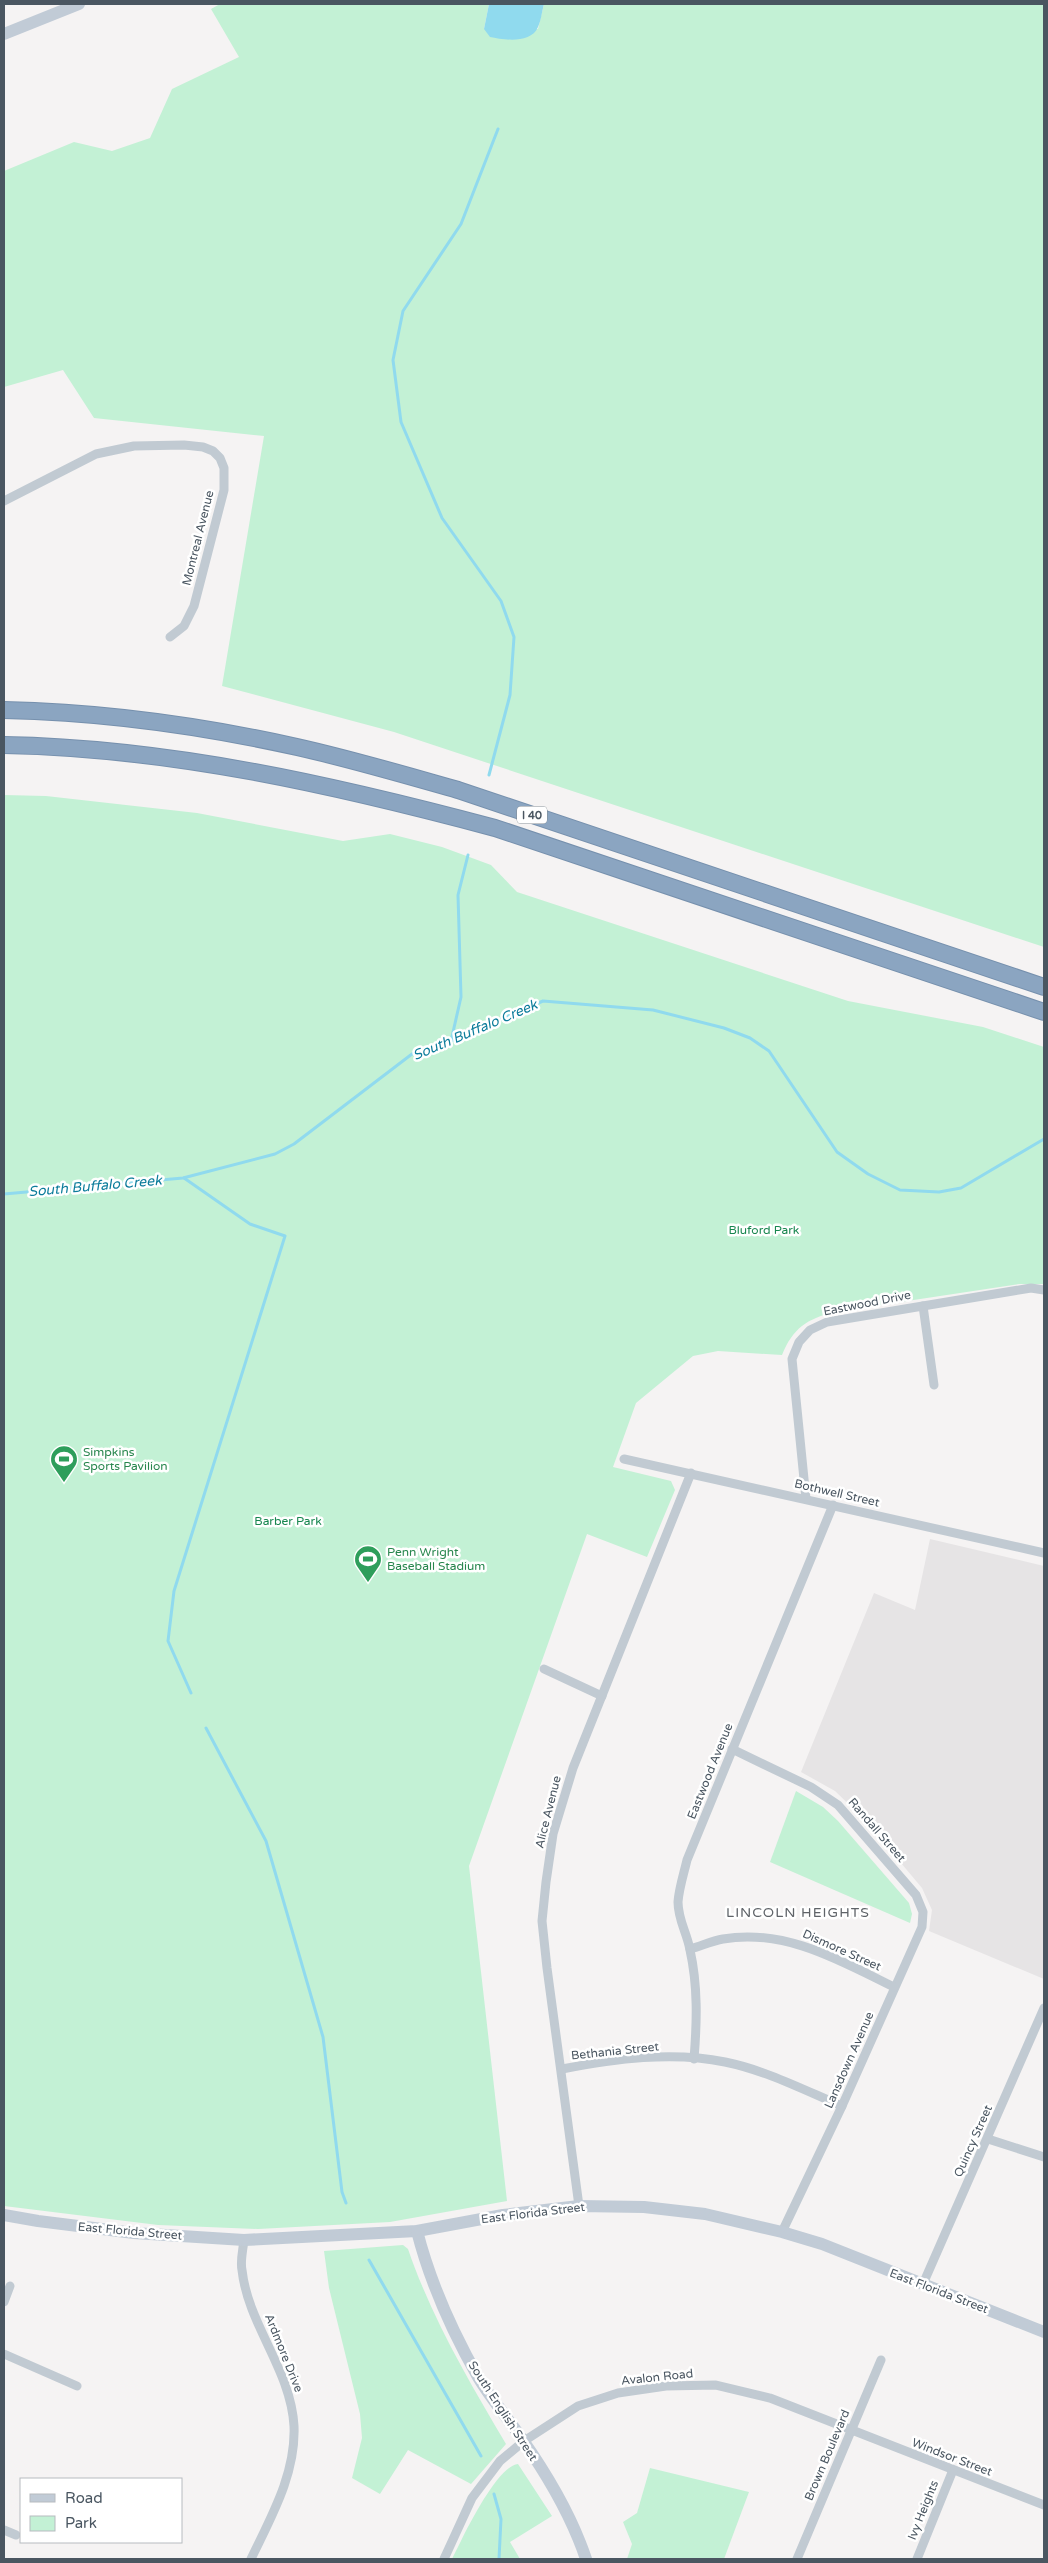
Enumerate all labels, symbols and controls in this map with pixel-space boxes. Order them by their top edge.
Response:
street label: Montreal Avenue [179,489,217,587]
road number: I 40 [517,806,547,824]
water label: South Buffalo Creek [410,996,541,1064]
water label: South Buffalo Creek [28,1172,164,1200]
park label: Bluford Park [729,1223,800,1237]
street label: Eastwood Drive [822,1288,912,1318]
sports icon: Simpkins Sports Pavilion [49,1444,79,1483]
place label: Simpkins Sports Pavilion [83,1445,168,1473]
street label: Bothwell Street [793,1476,881,1510]
park label: Barber Park [254,1514,322,1528]
sports icon: Penn Wright Baseball Stadium [353,1544,383,1583]
place label: Penn Wright Baseball Stadium [387,1545,485,1573]
street label: Eastwood Avenue [684,1721,736,1821]
street label: Alice Avenue [532,1774,564,1850]
street label: Randall Street [845,1795,909,1865]
district label: LINCOLN HEIGHTS [726,1904,870,1921]
street label: Dismore Street [801,1926,884,1974]
street label: Lansdown Avenue [821,2009,877,2111]
street label: Bethania Street [570,2039,660,2063]
street label: Quincy Street [951,2102,995,2179]
street label: East Florida Street [480,2200,586,2226]
street label: East Florida Street [77,2219,183,2243]
street label: East Florida Street [888,2266,991,2316]
street label: Ardmore Drive [262,2312,306,2394]
street label: South English Street [466,2359,541,2464]
street label: Avalon Road [620,2366,694,2388]
street label: Brown Boulevard [802,2407,852,2503]
street label: Windsor Street [910,2435,995,2479]
legend [20,2478,182,2543]
street label: Ivy Heights [905,2478,941,2542]
text: Road [65,2489,103,2507]
text: Park [65,2514,97,2532]

